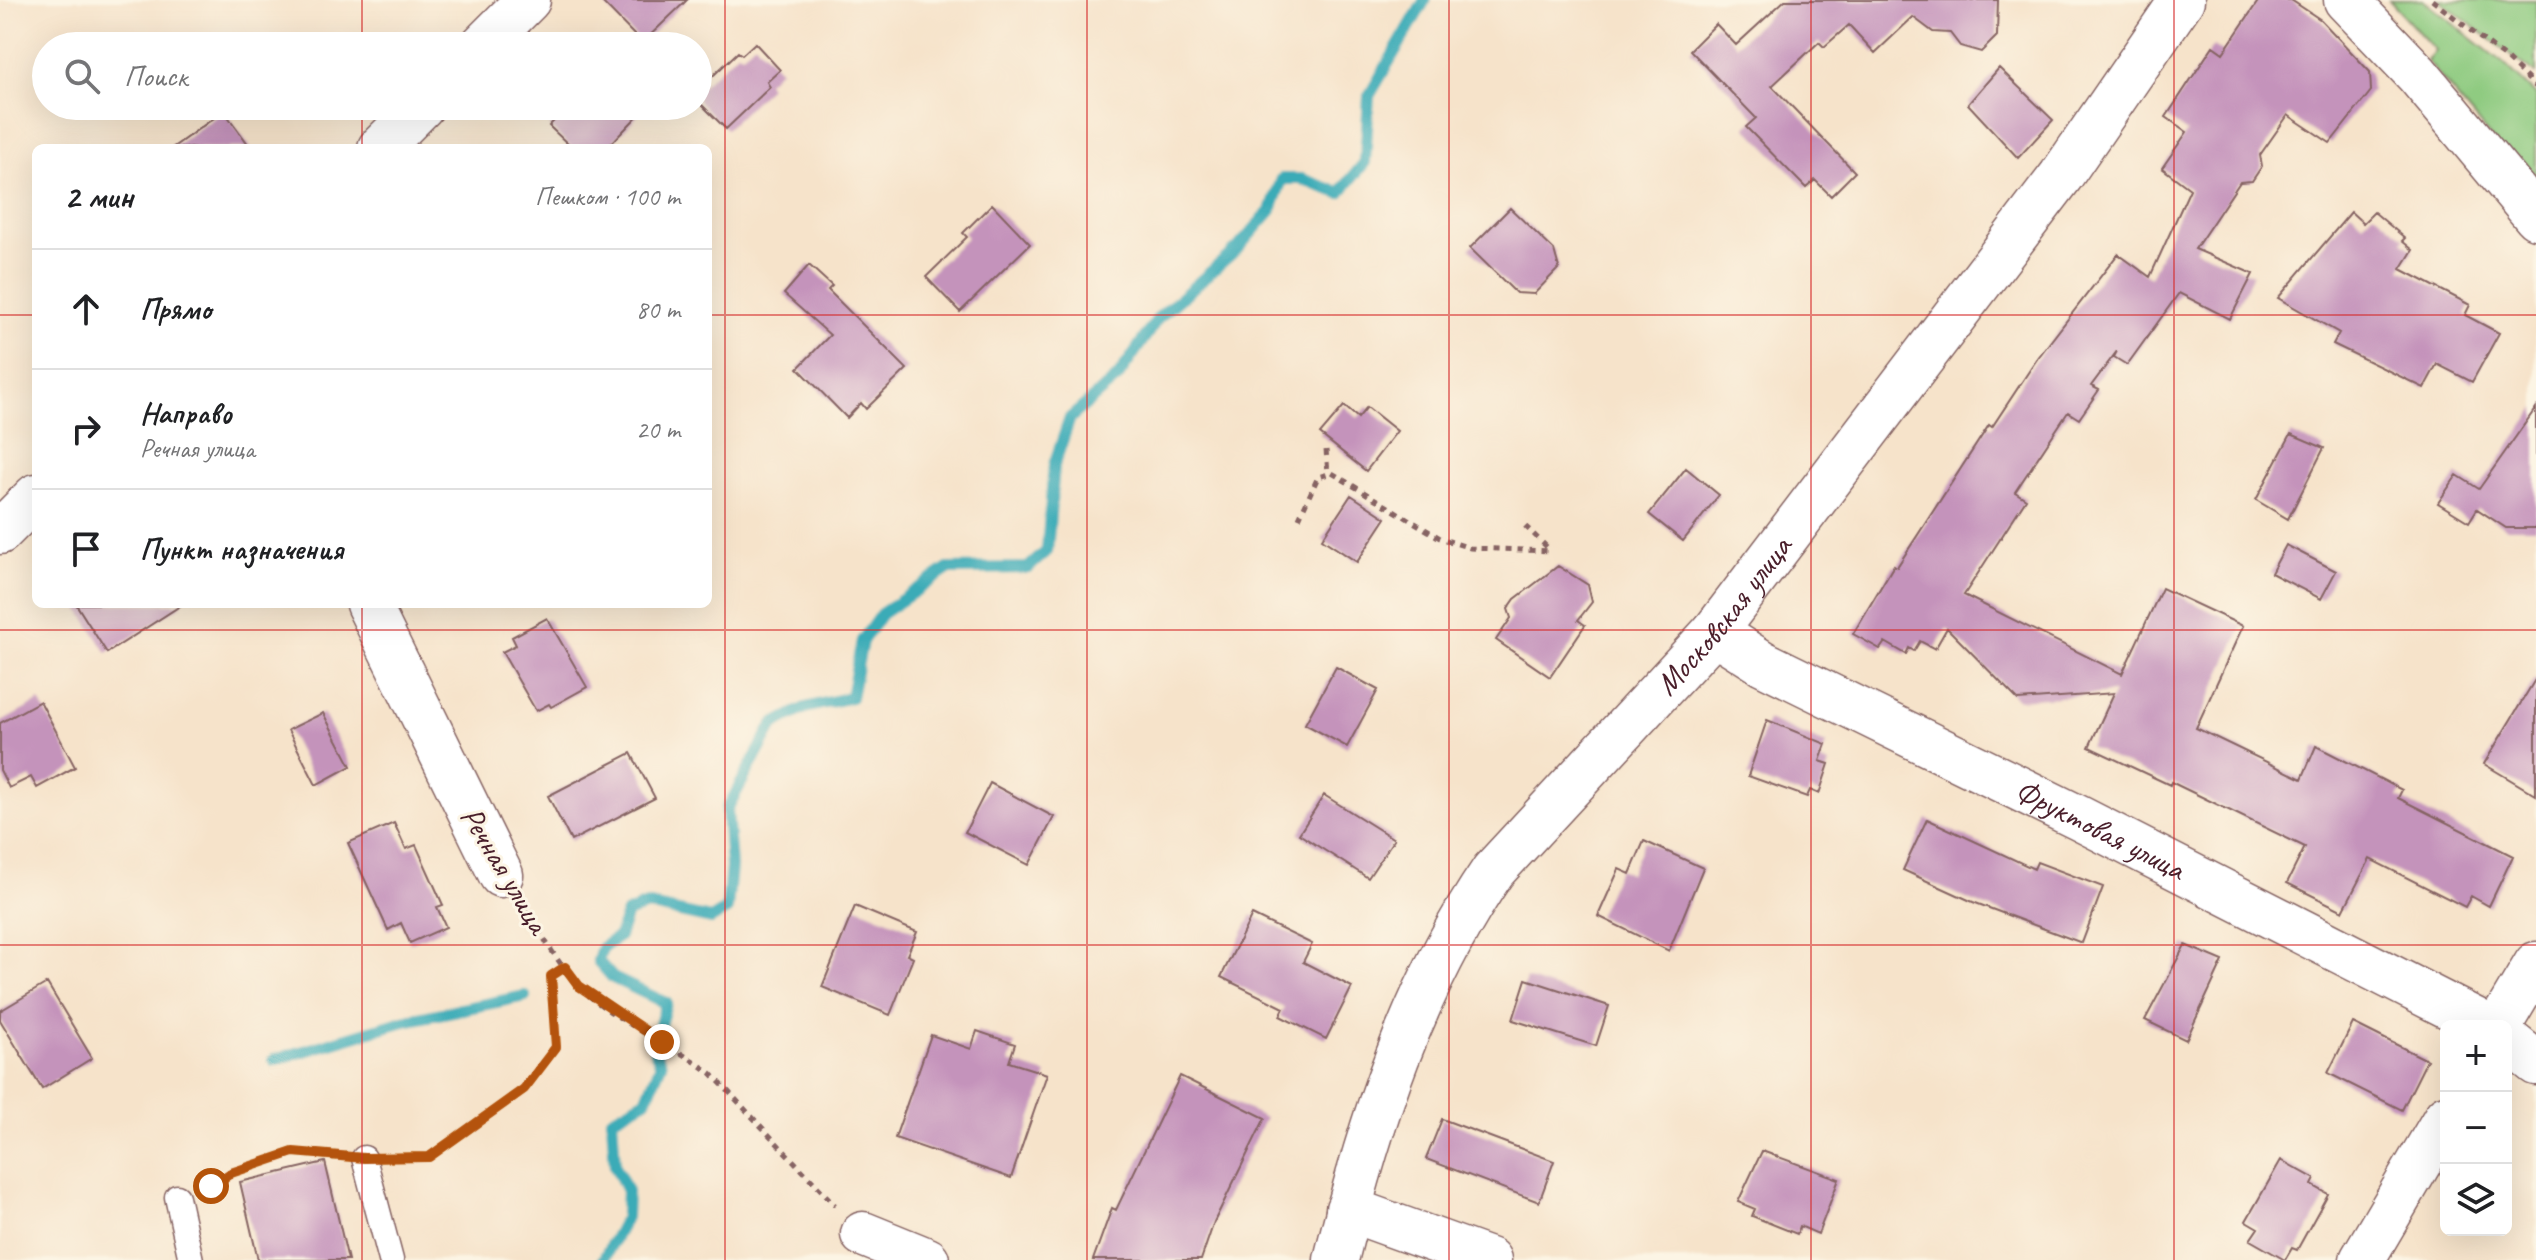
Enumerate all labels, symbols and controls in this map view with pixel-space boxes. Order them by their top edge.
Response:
search box [32,32,712,120]
icon: search [60,54,104,98]
text: Поиск [124,57,187,95]
text: 2 мин [64,175,133,218]
text: Пешком · 100 m [535,180,680,213]
icon: ahead [64,287,108,331]
text: Прямо [140,290,211,328]
text: 80 m [636,293,680,326]
text: Направо [140,394,232,432]
icon: right [64,407,108,451]
text: 20 m [636,413,680,446]
text: Речная улица [140,432,255,465]
street label: Московская улица [1646,526,1802,703]
icon: arrive [64,527,108,571]
text: Пункт назначения [140,530,343,568]
street label: Фруктовая улица [2009,770,2194,890]
street label: Речная улица [451,799,560,943]
map controls [2440,1020,2512,1236]
button: + [2440,1020,2512,1092]
route end [644,1024,680,1060]
button: − [2440,1092,2512,1164]
button: layers [2440,1164,2512,1236]
route start [193,1168,229,1204]

